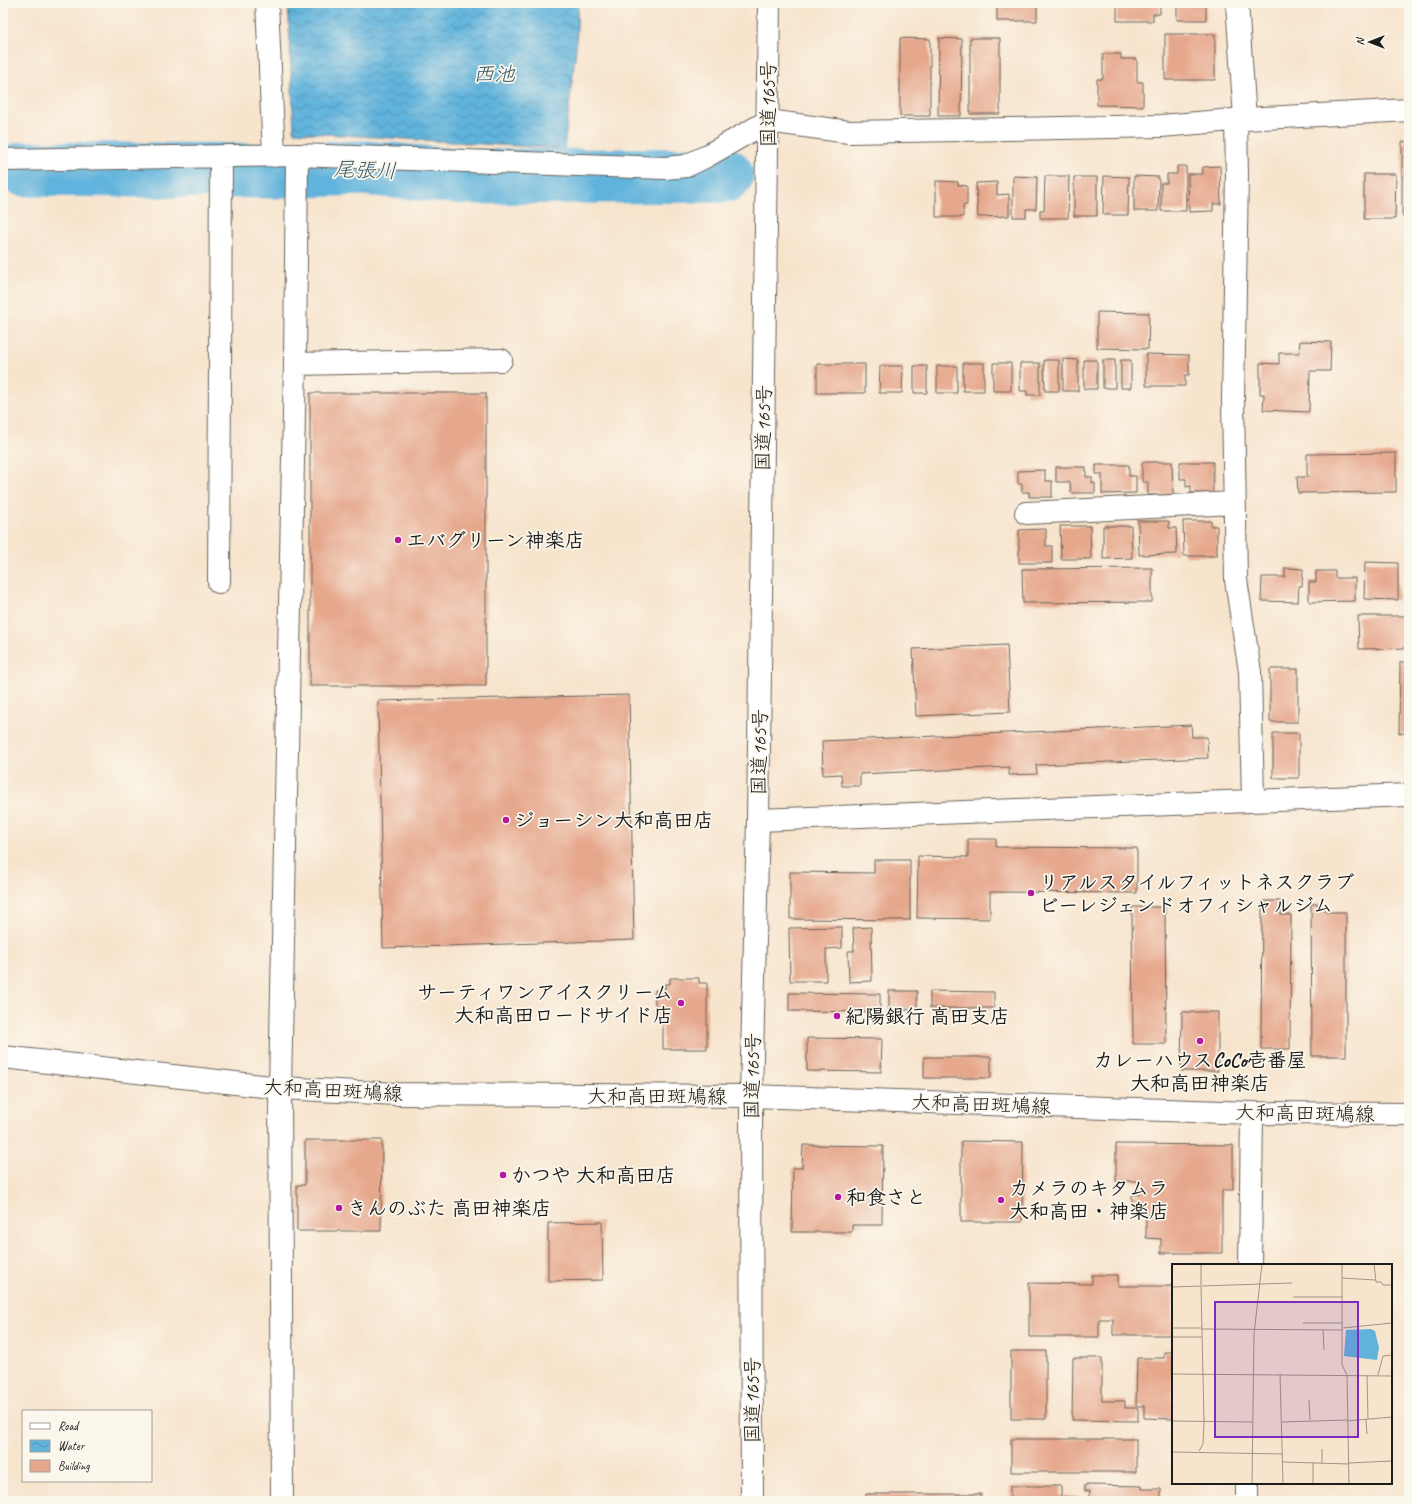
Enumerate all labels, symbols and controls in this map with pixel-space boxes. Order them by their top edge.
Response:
north arrow [1350,22,1390,62]
text: N [1353,36,1367,45]
water label: 西池 [473,61,516,87]
street label: 国道165号 [756,61,781,148]
water label: 尾張川 [333,156,397,184]
street label: 国道165号 [750,384,777,472]
place label: エバグリーン神楽店 [406,528,585,553]
marker: エバグリーン神楽店 [393,535,403,545]
street label: 国道165号 [746,708,773,796]
place label: ジョーシン大和高田店 [514,808,714,833]
marker: ジョーシン大和高田店 [501,815,511,825]
place label: リアルスタイルフィットネスクラブ ビーレジェンドオフィシャルジム [1039,870,1355,918]
marker: リアルスタイルフィットネスクラブ ビーレジェンドオフィシャルジム [1026,888,1036,898]
place label: サーティワンアイスクリーム 大和高田ロードサイド店 [417,980,673,1028]
marker: サーティワンアイスクリーム 大和高田ロードサイド店 [676,998,686,1008]
place label: 紀陽銀行 高田支店 [845,1004,1010,1029]
marker: 紀陽銀行 高田支店 [832,1011,842,1021]
street label: 国道165号 [739,1032,766,1120]
marker: カレーハウスCoCo壱番屋 大和高田神楽店 [1195,1036,1205,1046]
place label: カレーハウスCoCo壱番屋 大和高田神楽店 [1093,1048,1307,1096]
street label: 大和高田斑鳩線 [262,1074,404,1107]
street label: 大和高田斑鳩線 [587,1084,727,1109]
street label: 大和高田斑鳩線 [911,1090,1051,1119]
street label: 大和高田斑鳩線 [1235,1100,1375,1127]
place label: かつや 大和高田店 [511,1163,676,1188]
marker: かつや 大和高田店 [498,1170,508,1180]
place label: カメラのキタムラ 大和高田・神楽店 [1009,1176,1169,1224]
place label: 和食さと [846,1185,926,1210]
marker: 和食さと [833,1192,843,1202]
marker: カメラのキタムラ 大和高田・神楽店 [996,1195,1006,1205]
place label: きんのぶた 高田神楽店 [347,1196,551,1221]
marker: きんのぶた 高田神楽店 [334,1203,344,1213]
inset map [1172,1264,1392,1484]
street label: 国道165号 [740,1357,765,1444]
legend [22,1410,152,1482]
text: Road [58,1418,80,1434]
text: Water [58,1438,86,1454]
text: Building [58,1458,90,1474]

